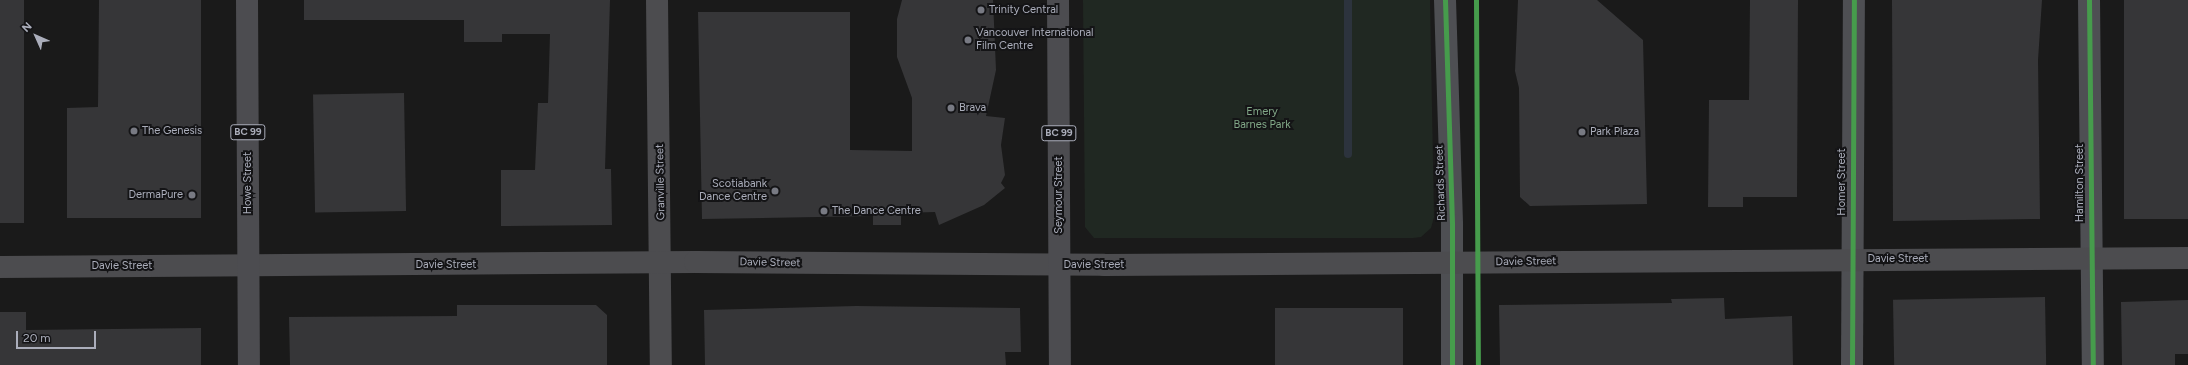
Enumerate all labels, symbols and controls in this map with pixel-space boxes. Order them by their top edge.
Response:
place label: Trinity Central [989,3,1058,17]
marker: Trinity Central [976,5,986,15]
north arrow [16,16,56,56]
text: N [20,20,35,35]
place label: Vancouver International Film Centre [976,27,1093,53]
marker: Vancouver International Film Centre [963,35,973,45]
place label: Brava [959,101,986,115]
marker: Brava [946,103,956,113]
park label: Emery Barnes Park [1234,106,1290,132]
place label: The Genesis [142,124,202,138]
road number: BC 99 [230,124,266,140]
road number: BC 99 [1041,125,1077,141]
place label: Park Plaza [1590,125,1639,139]
marker: The Genesis [129,126,139,136]
marker: Park Plaza [1577,127,1587,137]
street label: Granville Street [654,144,668,220]
street label: Hamilton Street [2073,144,2087,222]
street label: Richards Street [1433,145,1449,221]
street label: Homer Street [1835,148,1849,216]
street label: Howe Street [241,152,255,214]
street label: Seymour Street [1052,156,1066,234]
place label: Scotiabank Dance Centre [699,178,767,204]
marker: Scotiabank Dance Centre [770,186,780,196]
place label: DermaPure [129,188,183,202]
marker: DermaPure [186,189,198,201]
place label: The Dance Centre [832,204,921,218]
marker: The Dance Centre [819,206,829,216]
street label: Davie Street [1868,252,1928,266]
street label: Davie Street [1495,255,1557,269]
street label: Davie Street [739,256,801,270]
street label: Davie Street [416,258,476,272]
street label: Davie Street [1064,258,1124,272]
street label: Davie Street [92,259,152,273]
scale bar [18,323,98,349]
text: 20 m [23,331,51,345]

